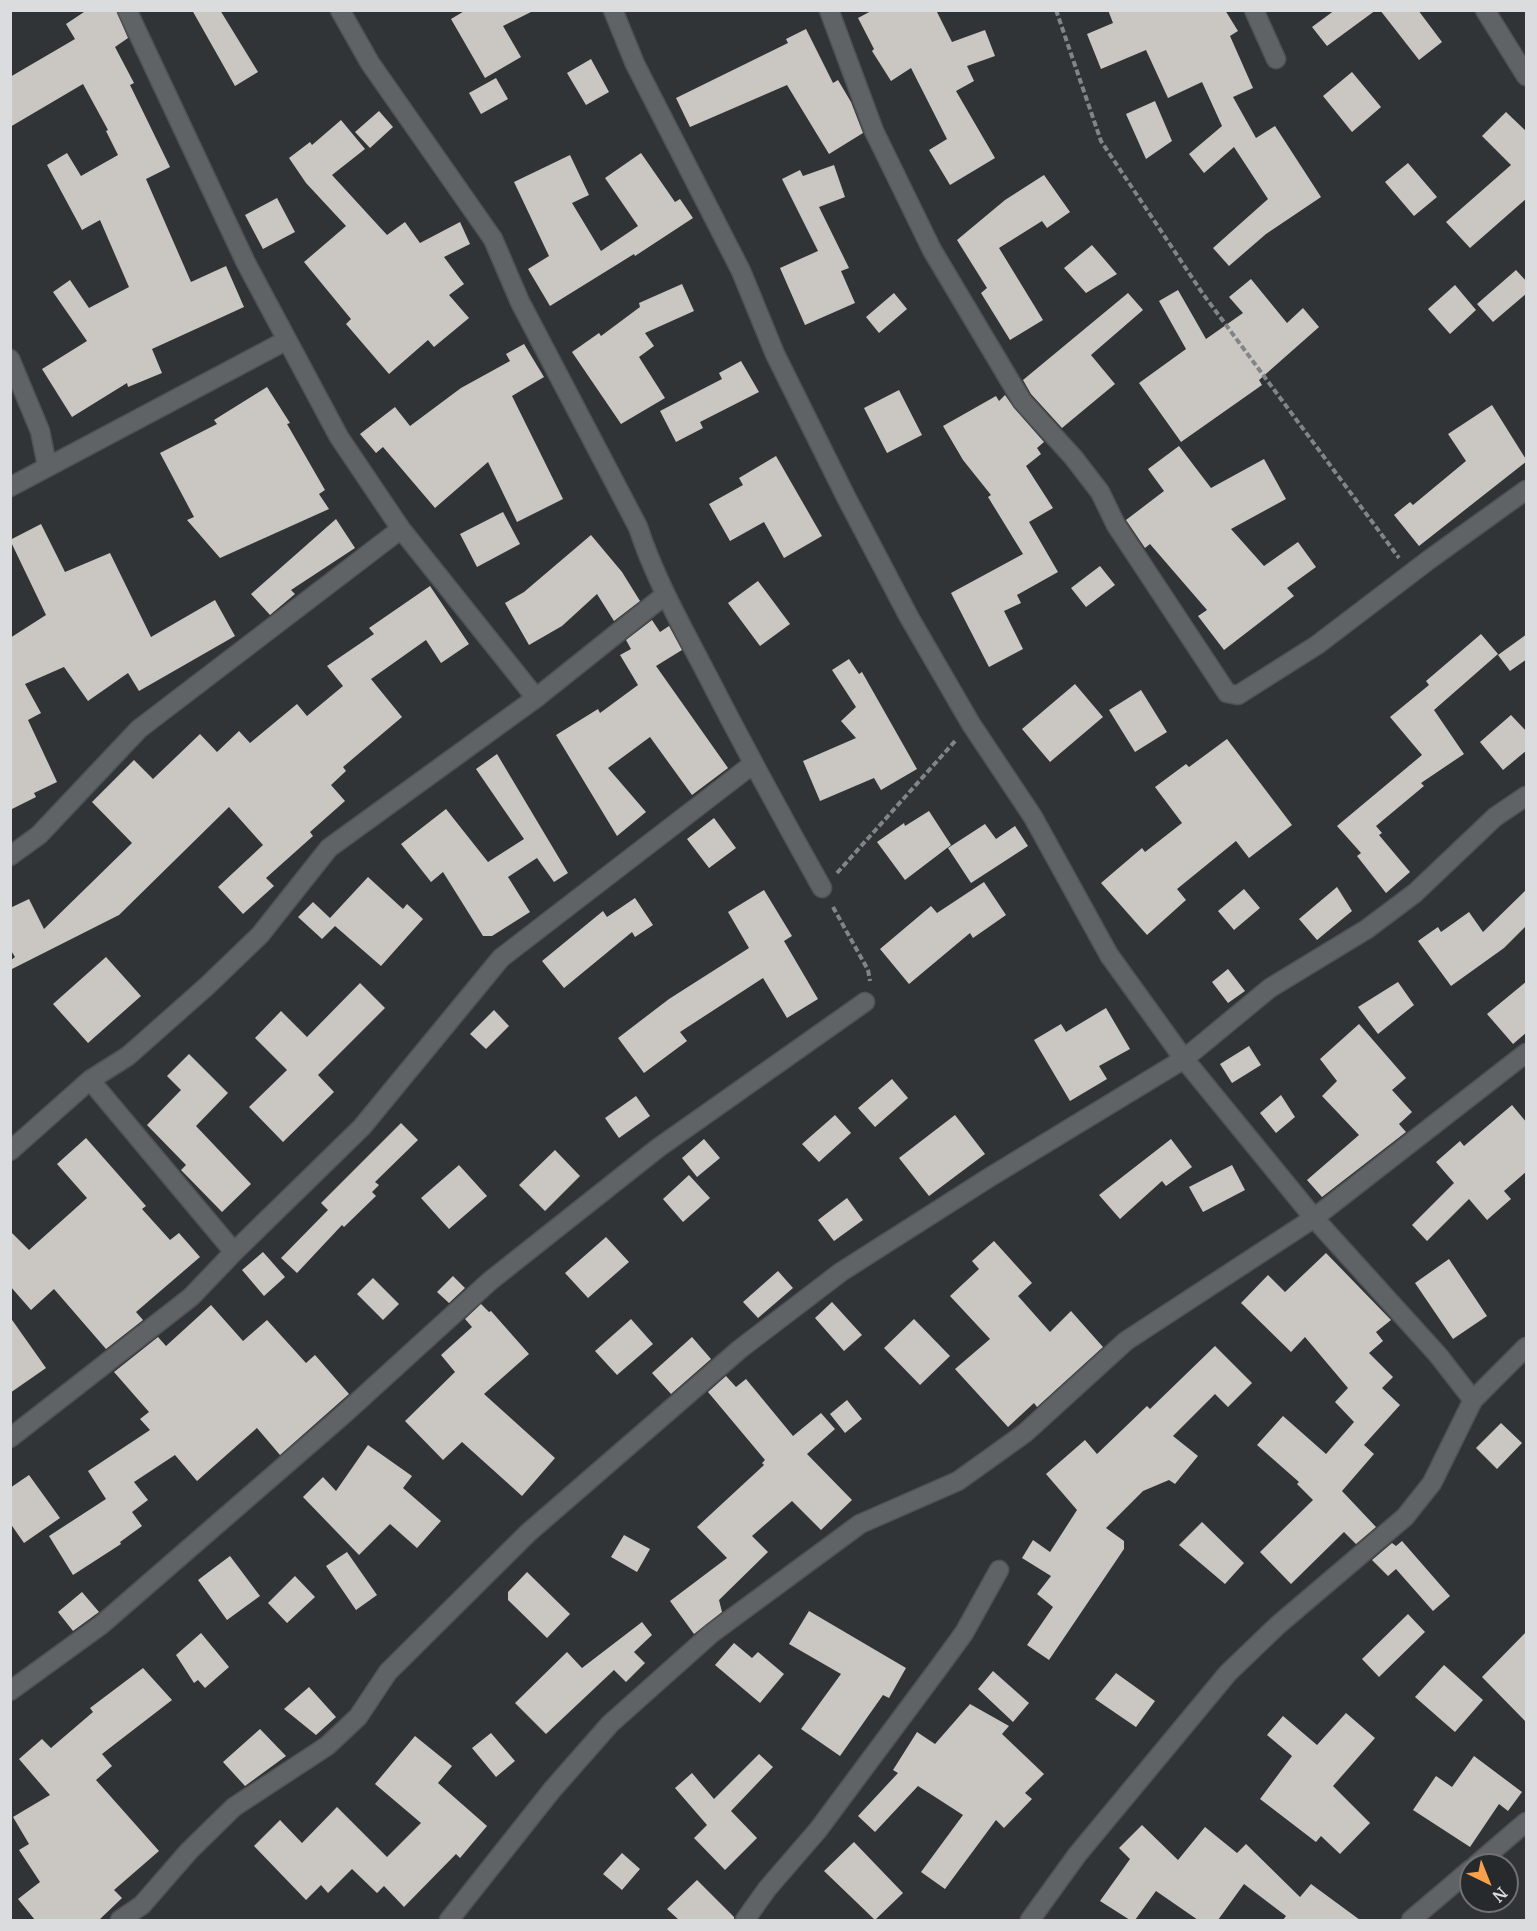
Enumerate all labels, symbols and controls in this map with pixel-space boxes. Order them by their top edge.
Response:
north arrow [1459,1853,1519,1913]
text: N [1488,1883,1511,1906]

